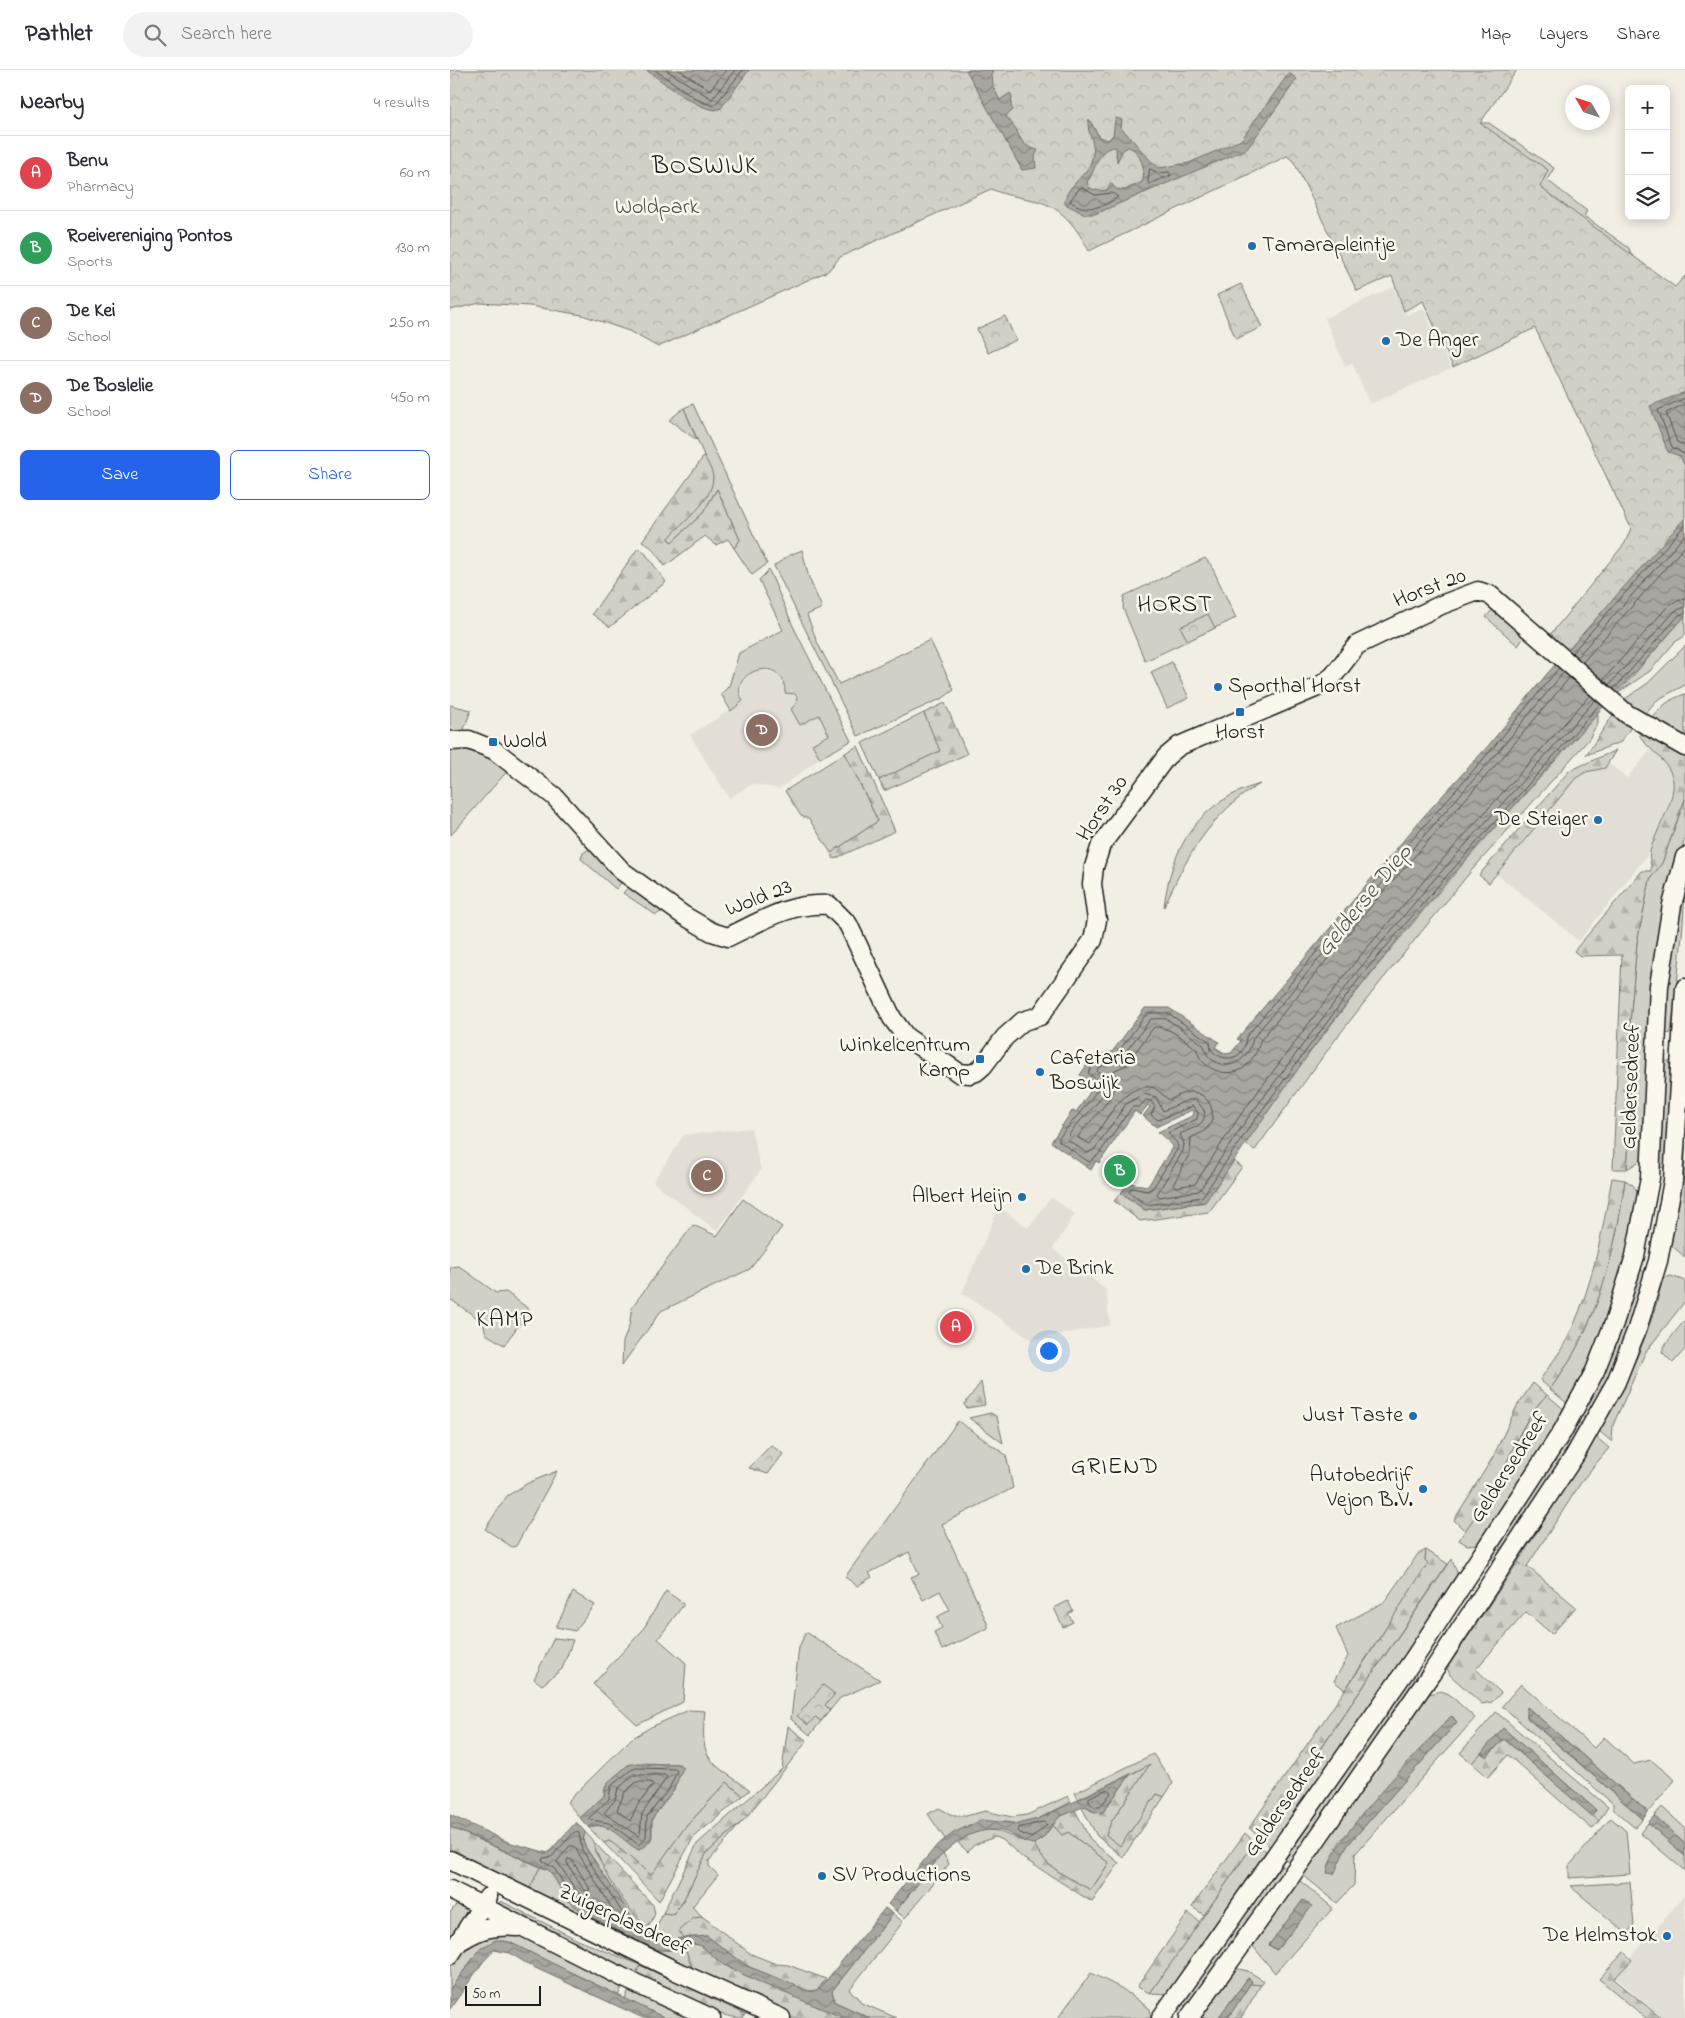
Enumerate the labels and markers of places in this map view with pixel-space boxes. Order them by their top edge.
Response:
place label: Tamarapleintje [1262,230,1396,262]
marker: Tamarapleintje [1246,240,1258,252]
place label: De Anger [1395,325,1479,358]
marker: De Anger [1380,335,1392,347]
place label: Sporthal Horst [1228,671,1362,703]
marker: Sporthal Horst [1212,681,1224,693]
marker: Horst [1234,706,1246,718]
pin: D [746,711,778,749]
place label: Horst [1215,717,1265,749]
place label: Wold [503,726,547,758]
marker: Wold [487,736,499,748]
place label: De Steiger [1494,804,1588,837]
marker: De Steiger [1592,814,1604,826]
place label: Winkelcentrum Kamp [840,1030,970,1087]
place label: Cafetaria Boswijk [1049,1043,1136,1100]
marker: Winkelcentrum Kamp [974,1053,986,1065]
marker: Cafetaria Boswijk [1034,1066,1046,1078]
pin: B [1104,1152,1136,1190]
pin: C [691,1157,723,1195]
place label: Albert Heijn [912,1181,1012,1213]
marker: Albert Heijn [1016,1191,1028,1203]
place label: De Brink [1035,1253,1114,1285]
marker: De Brink [1020,1263,1032,1275]
pin: A [940,1308,972,1346]
place label: Just Taste [1303,1400,1403,1432]
marker: Just Taste [1407,1410,1419,1422]
place label: Autobedrijf Vejon B.V. [1310,1460,1414,1517]
marker: Autobedrijf Vejon B.V. [1417,1483,1429,1495]
place label: SV Productions [832,1860,971,1892]
marker: SV Productions [816,1870,828,1882]
place label: De Helmstok [1542,1920,1657,1952]
marker: De Helmstok [1661,1930,1673,1942]

